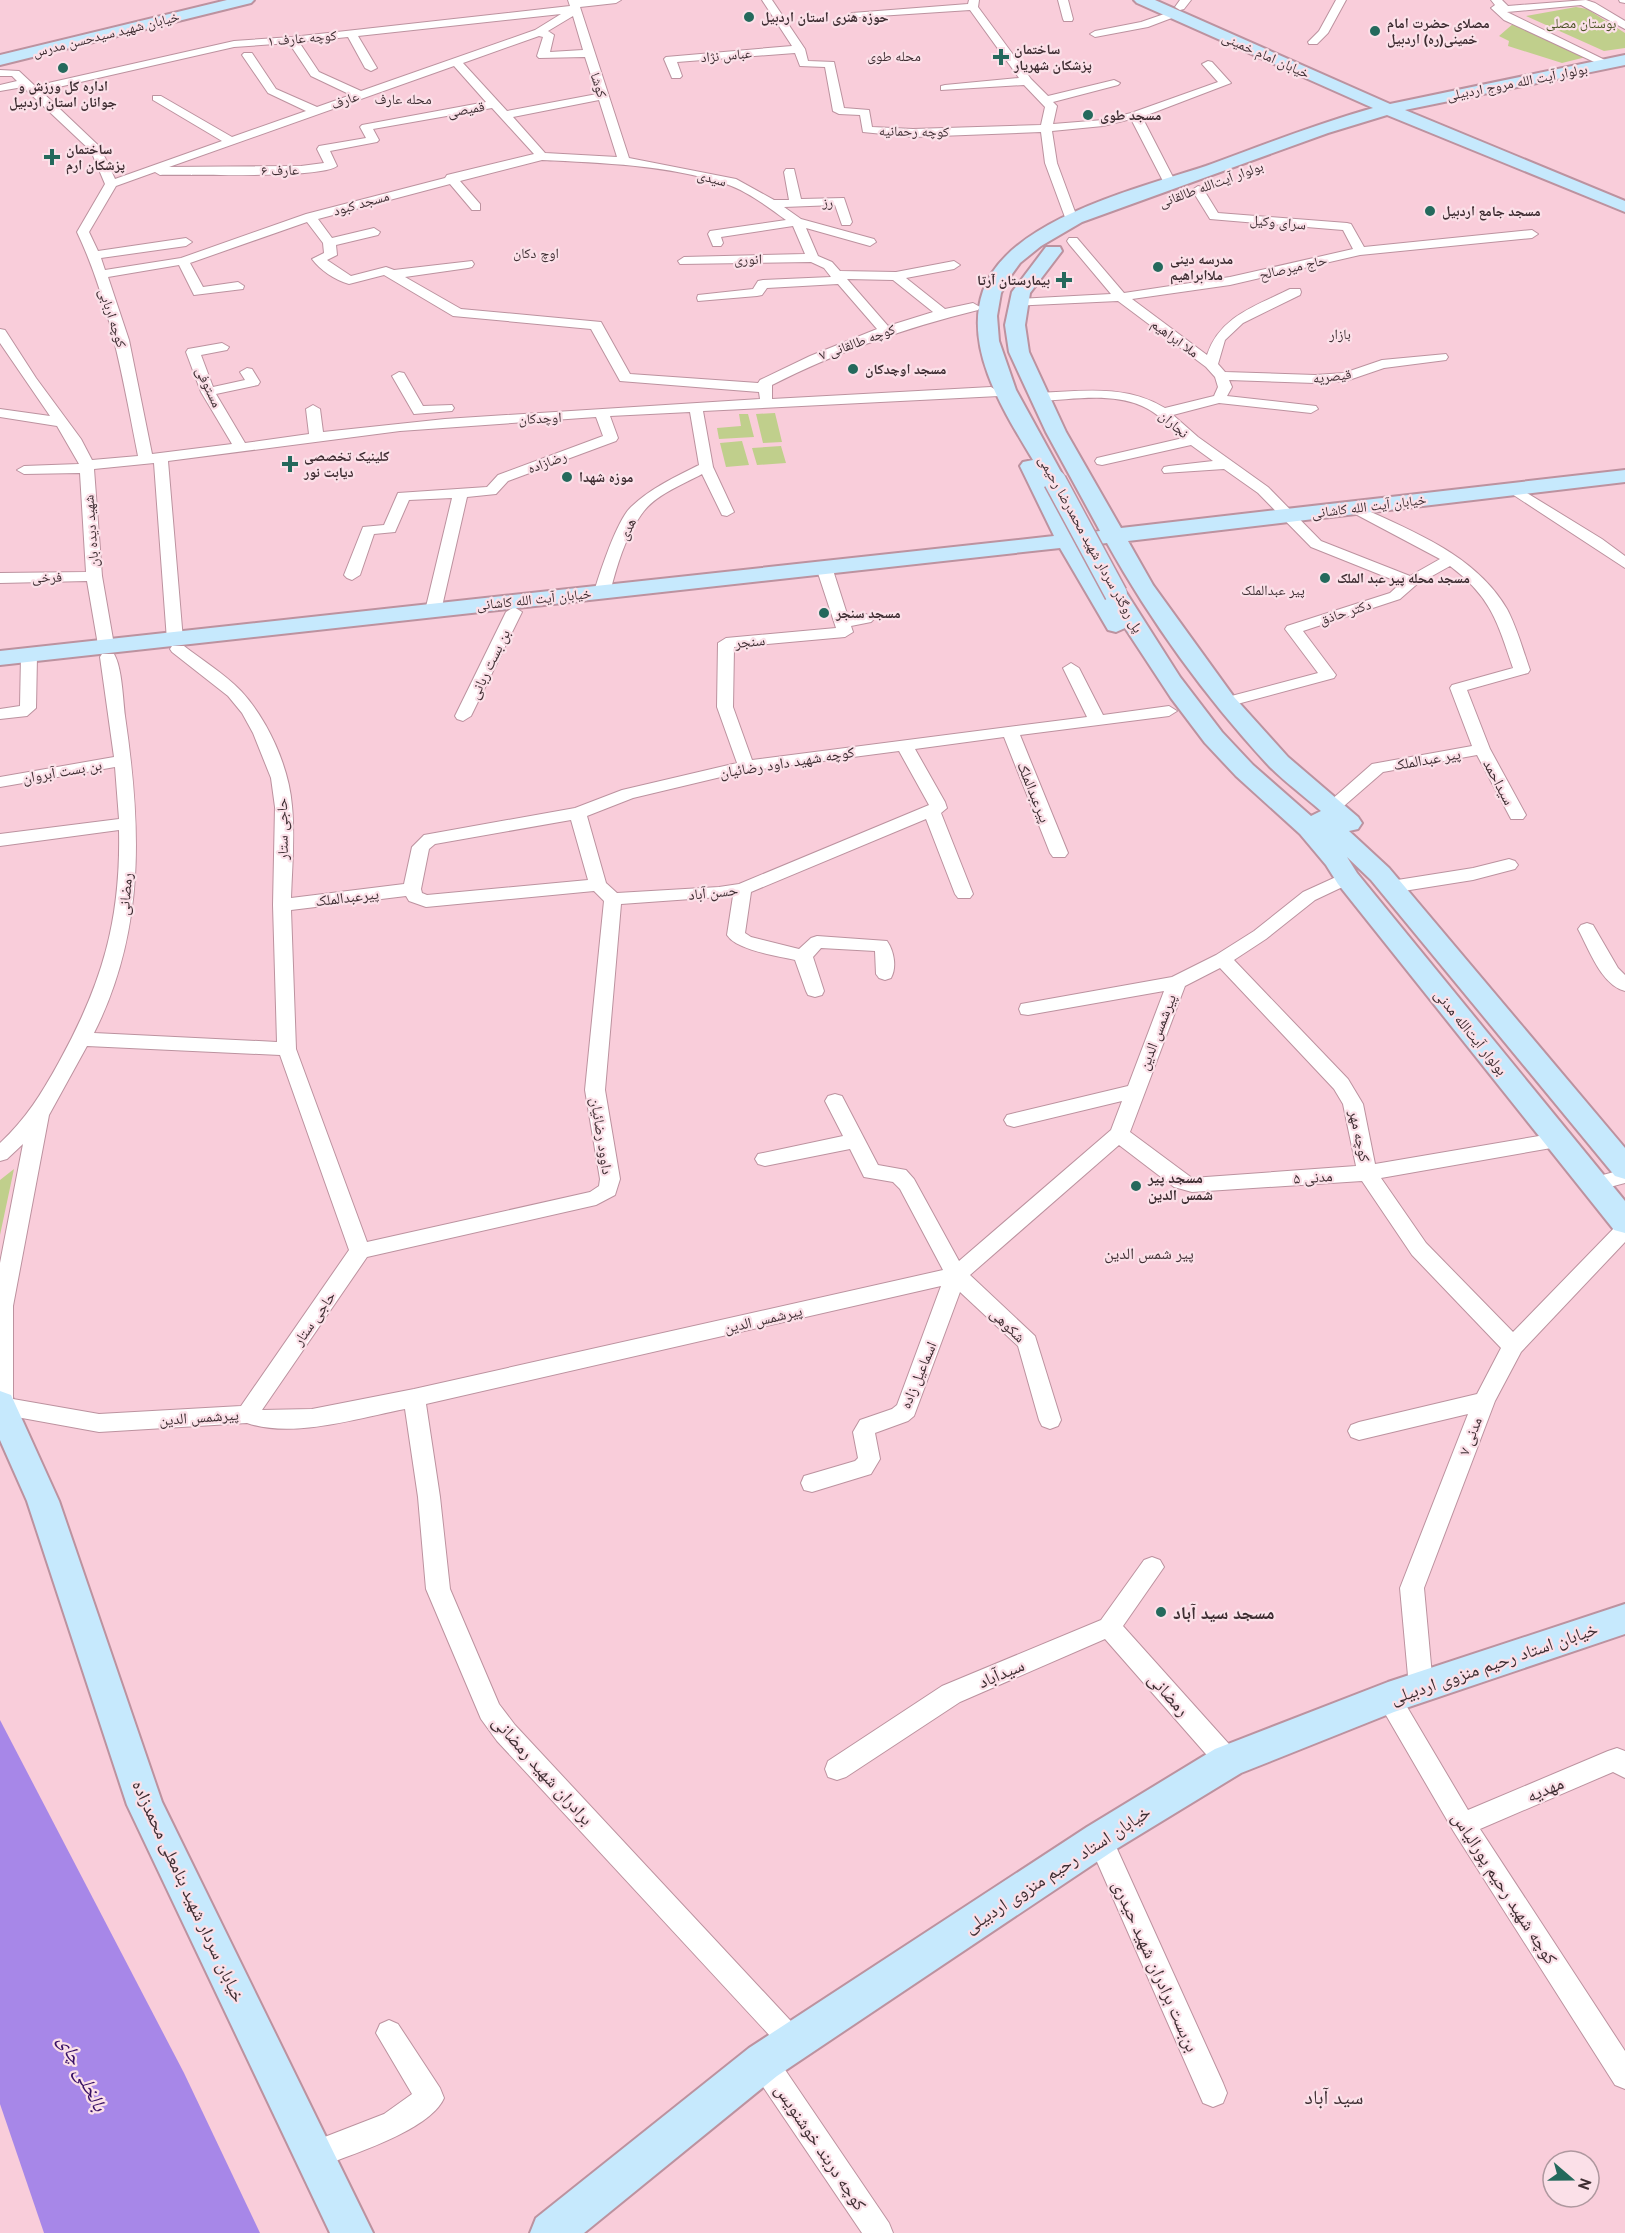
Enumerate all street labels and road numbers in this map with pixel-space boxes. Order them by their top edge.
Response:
street label: خیابان شهید سیدحسن مدرس [31,7,181,61]
street label: کوچه عارف ۱ [267,26,337,50]
street label: خیابان امام خمینی [1219,28,1313,83]
street label: عباس نژاد [700,44,752,66]
street label: بولوار آیت الله مروج اردبیلی [1445,59,1589,105]
street label: کوشا [587,70,611,100]
street label: عارف [329,87,361,113]
street label: قمیصی [446,97,486,121]
street label: کوچه رحمانیه [879,121,949,141]
street label: بولوار آیت‌الله طالقانی [1156,157,1266,211]
street label: عارف ۶ [261,161,299,179]
street label: سیدی [695,165,729,191]
street label: مسجد کبود [331,186,391,220]
street label: رز [821,193,834,211]
street label: سرای وکیل [1249,211,1307,233]
street label: انوری [734,250,762,268]
street label: حاج میرصالح [1257,250,1329,285]
street label: کوچه اربابی [95,286,131,350]
street label: ملا ابراهیم [1147,315,1202,362]
street label: کوچه طالقانی ۷ [817,320,898,364]
street label: مستوفی [192,364,226,410]
street label: قیصریه [1312,365,1352,387]
street label: نجاران [1155,406,1193,442]
street label: اوچدکان [518,408,562,428]
street label: رضازاده [525,447,569,477]
street label: پل روگذر سردار شهید محمدرضا رحیمی [1035,452,1147,636]
street label: خیابان آیت الله کاشانی [1311,490,1428,522]
street label: شهید دیده بان [80,494,102,568]
street label: هدی [614,515,640,543]
street label: فرخی [32,568,62,586]
street label: خیابان آیت الله کاشانی [476,584,592,614]
street label: دکتر حاذق [1317,595,1373,629]
street label: بن بست ربانی [464,626,515,702]
street label: سنجر [733,630,766,652]
street label: کوچه شهید داود رضائیان [718,742,856,783]
street label: پیر عبدالملک [1392,744,1462,774]
street label: بن بست آبروان [21,755,103,788]
street label: سیداحمد [1479,756,1519,808]
street label: پیرعبدالملک [1013,759,1055,825]
street label: حاجی ستار [272,797,293,861]
street label: رمضانی [114,872,137,916]
street label: حسن آباد [687,880,739,905]
street label: پیرعبدالملک [314,884,380,910]
street label: بولوار آیت‌الله مدنی [1430,985,1512,1080]
street label: پیرشمس الدین [1134,991,1181,1073]
street label: داوود رضائیان [586,1096,617,1176]
street label: کوچه مهر [1345,1108,1375,1163]
street label: مدنی ۵ [1293,1166,1333,1189]
street label: حاجی ستار [288,1287,341,1350]
street label: پیرشمس الدین [722,1301,804,1338]
street label: شکوهی [986,1304,1030,1347]
street label: اسماعیل زاده [895,1339,942,1412]
street label: پیرشمس الدین [159,1405,239,1430]
street label: مدنی ۷ [1454,1414,1487,1458]
street label: خیابان استاد رحیم منزوی اردبیلی [1387,1617,1601,1710]
street label: سیدآباد [974,1653,1028,1693]
street label: رمضانی [1143,1667,1195,1721]
street label: برادران شهید رمضانی [488,1710,598,1830]
street label: مهدیه [1523,1771,1567,1807]
street label: خیابان سردار شهید بنامعلی محمدزاده [127,1776,251,2006]
street label: خیابان استاد رحیم منزوی اردبیلی [959,1800,1155,1939]
street label: کوچه شهید رحیم پورالیاس [1446,1808,1563,1969]
street label: بن‌بست برادران شهید حیدری [1108,1877,1204,2055]
street label: کوچه دربند خوشنویس [770,2079,872,2215]

